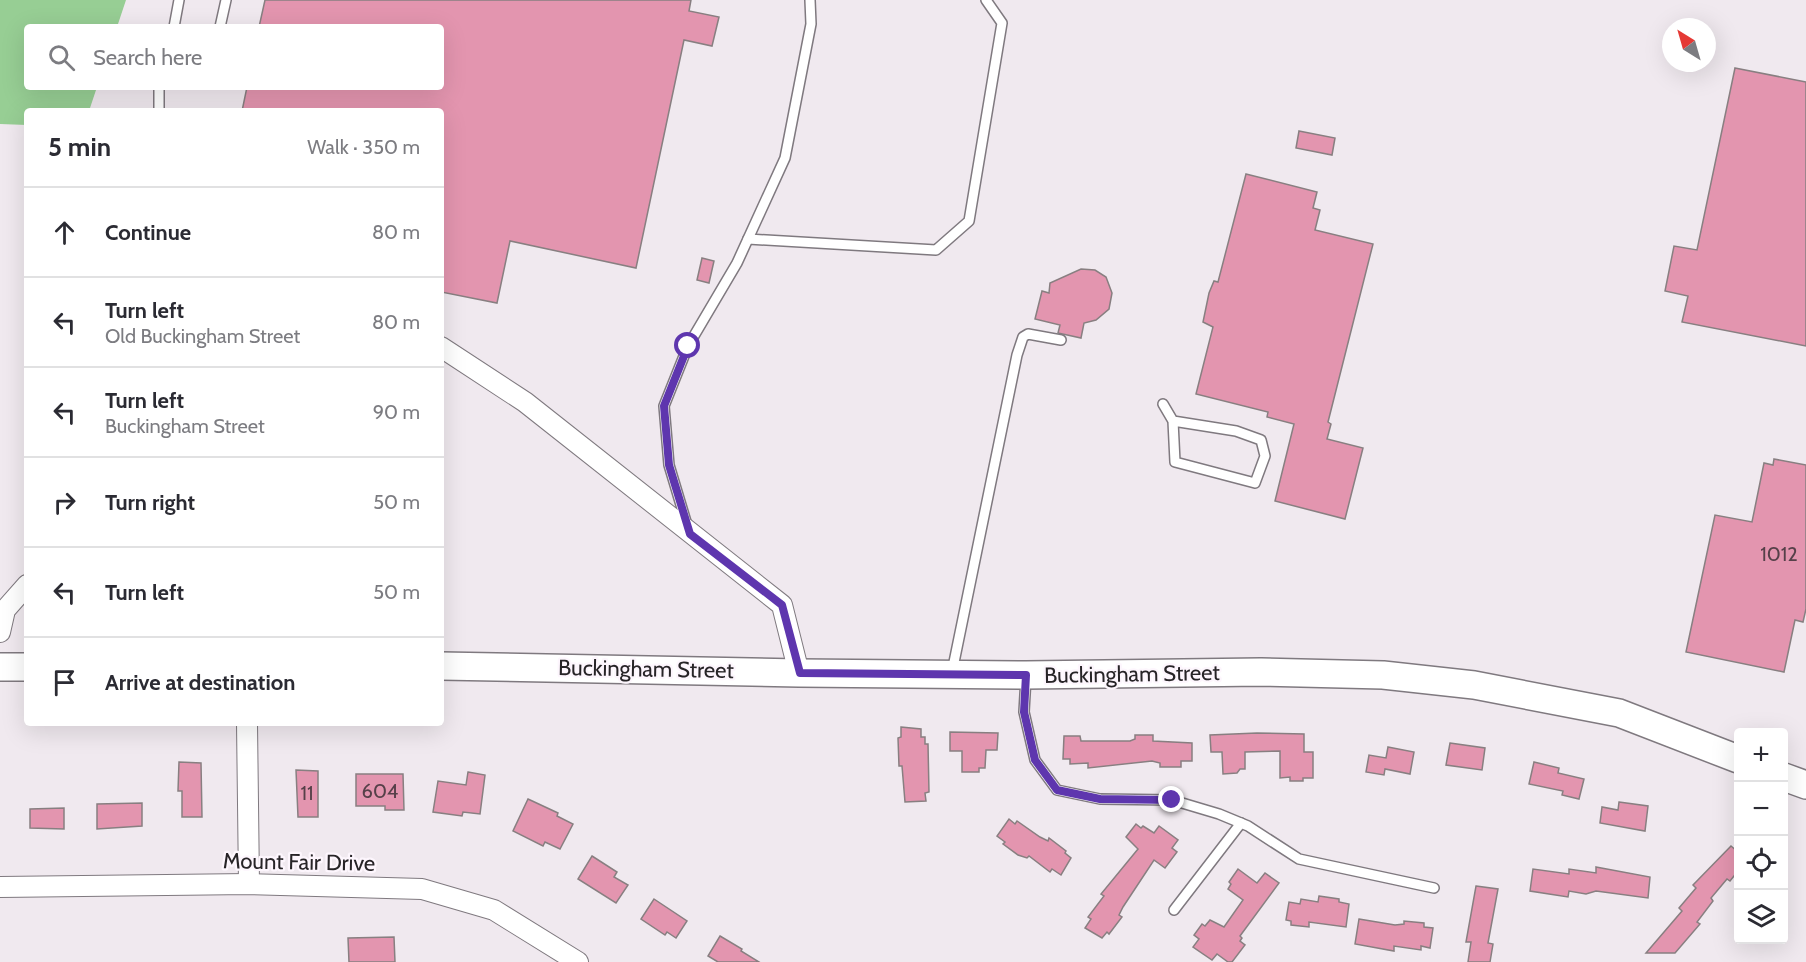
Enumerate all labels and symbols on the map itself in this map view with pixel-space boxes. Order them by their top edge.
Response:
north arrow [1662,18,1716,72]
route start [674,332,700,358]
house number: 1012 [1760,542,1798,566]
street label: Buckingham Street [558,654,735,684]
street label: Buckingham Street [1044,659,1221,689]
house number: 604 [362,779,399,803]
house number: 11 [300,781,314,805]
route end [1158,786,1184,812]
street label: Mount Fair Drive [223,847,375,877]

